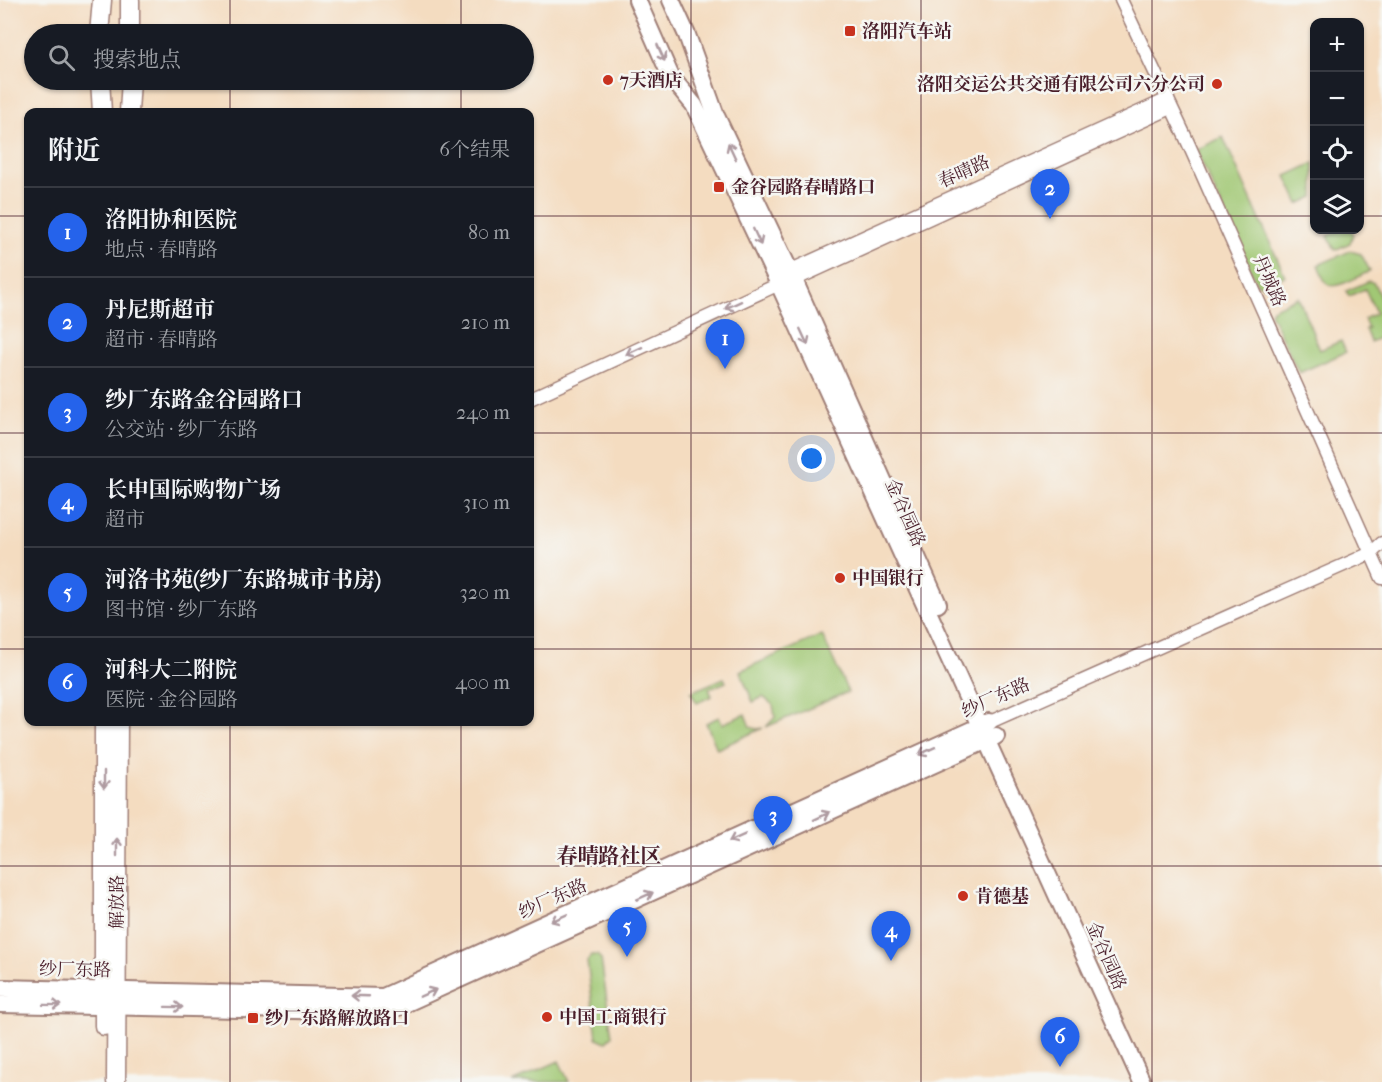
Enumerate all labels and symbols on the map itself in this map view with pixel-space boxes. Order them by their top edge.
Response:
place label: 洛阳汽车站 [862,21,952,42]
marker: 洛阳汽车站 [843,24,857,38]
one-way arrow [656,44,667,62]
place label: 7天酒店 [619,70,683,91]
marker: 7天酒店 [601,73,615,87]
place label: 洛阳交运公共交通有限公司六分公司 [917,74,1205,95]
marker: 洛阳交运公共交通有限公司六分公司 [1210,77,1224,91]
one-way arrow [726,142,737,160]
street label: 春晴路 [935,151,993,193]
pin: 2 [1030,170,1070,219]
place label: 金谷园路春晴路口 [731,177,875,198]
marker: 金谷园路春晴路口 [712,180,726,194]
one-way arrow [752,228,764,246]
street label: 丹城路 [1248,252,1290,310]
one-way arrow [725,300,743,311]
pin: 1 [706,320,744,369]
one-way arrow [798,327,810,345]
one-way arrow [625,346,643,357]
your location [797,444,826,473]
street label: 金谷园路 [881,476,929,550]
place label: 中国银行 [852,568,924,589]
marker: 中国银行 [833,571,847,585]
street label: 纱厂东路 [959,674,1033,722]
one-way arrow [919,745,937,757]
one-way arrow [98,769,110,789]
pin: 3 [754,796,792,846]
one-way arrow [813,809,831,821]
one-way arrow [729,833,747,844]
one-way arrow [111,838,123,858]
district label: 春晴路社区 [557,844,662,868]
street label: 解放路 [107,875,128,929]
street label: 纱厂东路 [516,875,590,923]
place label: 肯德基 [975,886,1029,907]
marker: 肯德基 [956,889,970,903]
one-way arrow [635,890,653,901]
pin: 5 [608,908,646,957]
pin: 4 [872,912,910,961]
one-way arrow [551,913,569,924]
street label: 金谷园路 [1082,919,1130,993]
street label: 纱厂东路 [39,959,111,981]
one-way arrow [419,987,437,998]
one-way arrow [351,991,371,1002]
one-way arrow [41,999,61,1011]
one-way arrow [164,1001,184,1013]
place label: 中国工商银行 [559,1007,667,1028]
place label: 纱厂东路解放路口 [265,1008,409,1029]
marker: 中国工商银行 [540,1010,554,1024]
marker: 纱厂东路解放路口 [246,1011,260,1025]
pin: 6 [1040,1018,1080,1067]

